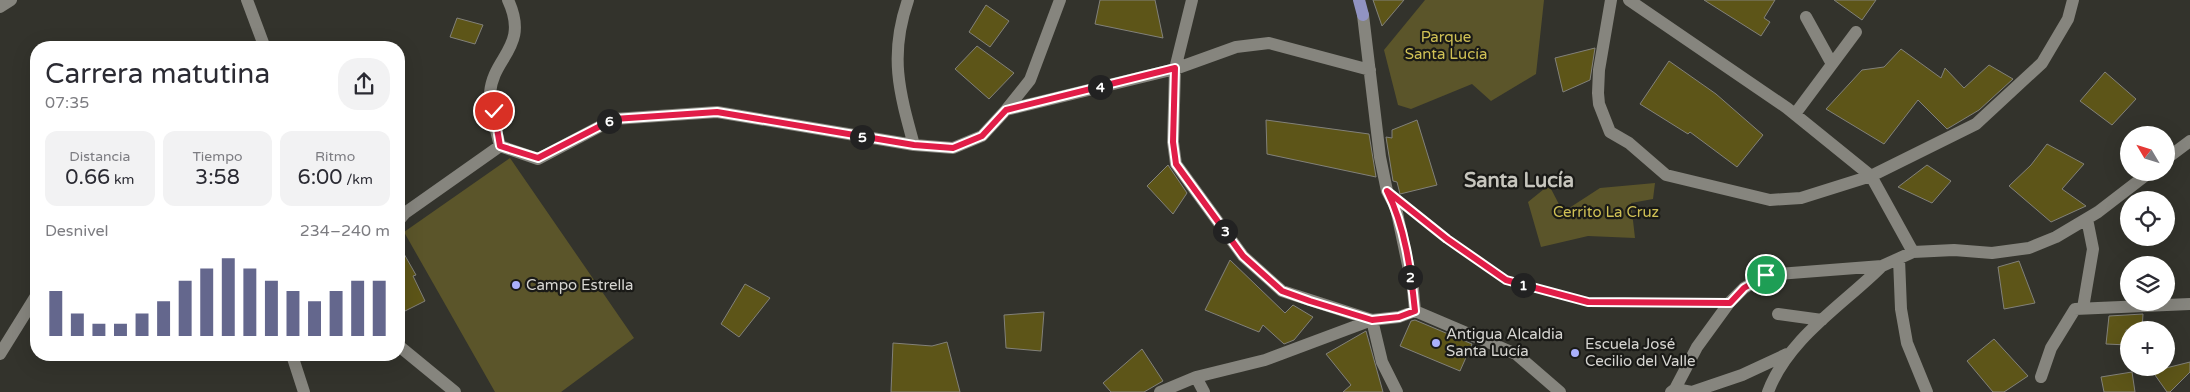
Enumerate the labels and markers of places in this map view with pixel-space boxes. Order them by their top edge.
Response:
pin: 4 [1088,74,1112,100]
pin [473,90,515,132]
pin: 6 [596,108,622,134]
pin: 5 [850,124,874,150]
pin: 3 [1212,218,1238,244]
pin [1745,254,1787,296]
pin: 2 [1398,264,1422,290]
pin: 1 [1510,272,1536,298]
place label: Campo Estrella [526,276,633,294]
marker: Campo Estrella [510,279,522,291]
place label: Antigua Alcaldia Santa Lucía [1446,325,1563,360]
place label: Escuela José Cecilio del Valle [1585,335,1695,370]
marker: Antigua Alcaldia Santa Lucía [1430,337,1442,349]
marker: Escuela José Cecilio del Valle [1569,347,1581,359]

